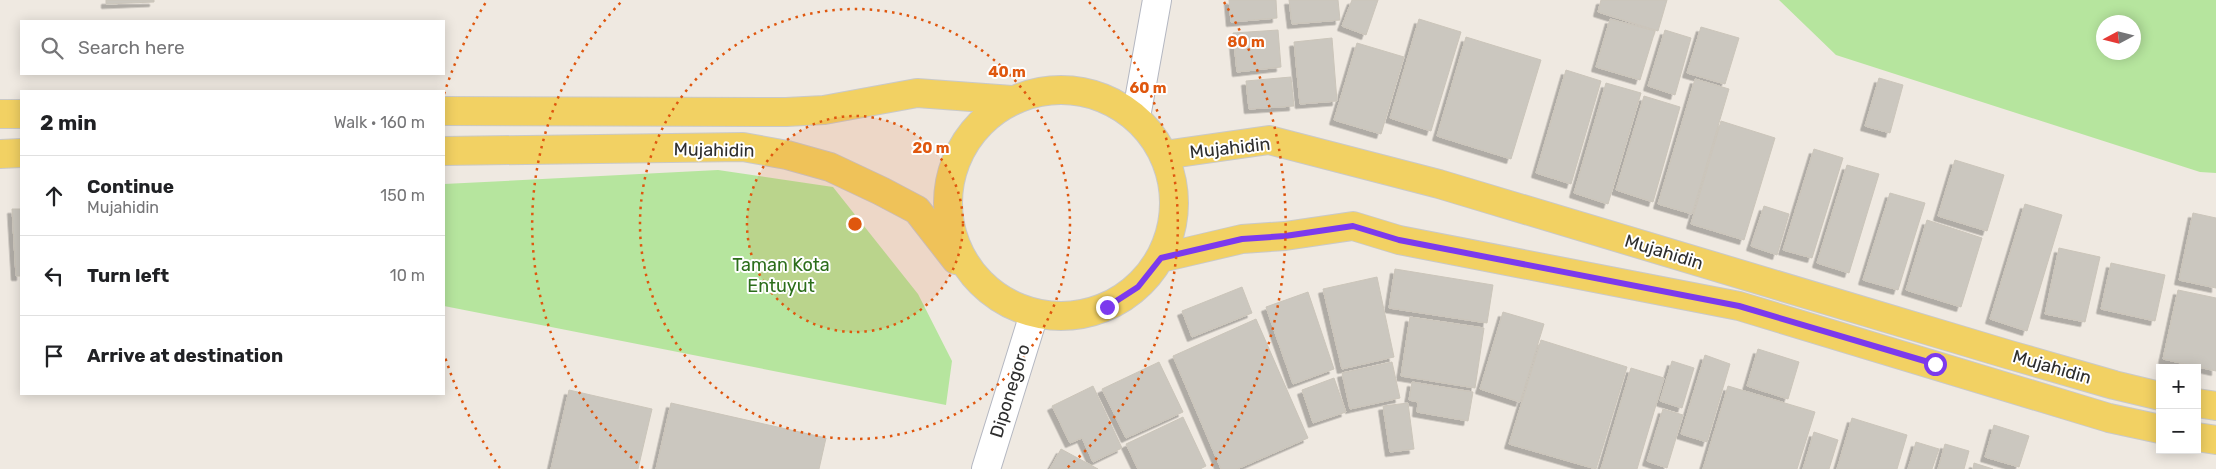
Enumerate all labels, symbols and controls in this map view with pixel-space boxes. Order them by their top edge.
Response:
north arrow [2096,15,2141,60]
search box [20,20,445,75]
text: 80 m [1227,33,1265,51]
icon: search [38,34,66,62]
text: Search here [78,36,185,59]
text: 40 m [988,63,1026,81]
text: 60 m [1130,79,1166,97]
text: 2 min [40,110,97,135]
text: Walk · 160 m [334,113,425,132]
street label: Mujahidin [1189,133,1271,163]
street label: Mujahidin [673,138,755,162]
text: 20 m [913,139,949,157]
text: Continue [87,175,174,198]
icon: ahead [40,182,68,210]
text: 150 m [380,186,425,205]
text: Mujahidin [87,198,159,217]
centre of rings [846,215,864,233]
street label: Mujahidin [1622,230,1706,274]
park label: Taman Kota Entuyut [732,254,830,297]
icon: left [40,262,68,290]
text: Turn left [87,264,169,287]
text: 10 m [390,266,425,285]
route end [1096,296,1119,319]
street label: Diponegoro [985,341,1035,441]
icon: arrive [40,342,68,370]
text: Arrive at destination [87,344,283,367]
street label: Mujahidin [2010,345,2094,389]
route start [1924,353,1947,376]
map controls [2156,364,2201,454]
button: + [2156,364,2201,409]
button: − [2156,409,2201,454]

